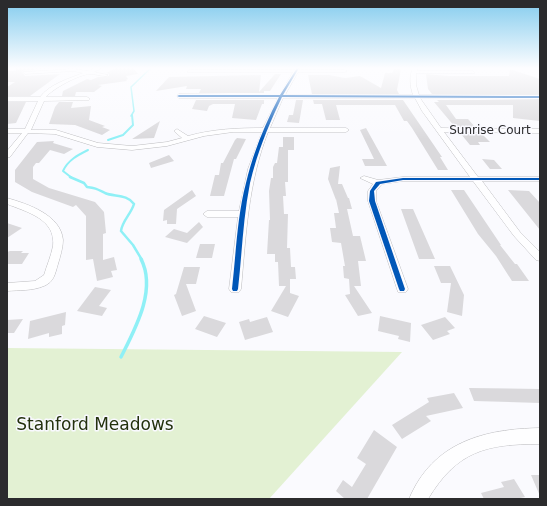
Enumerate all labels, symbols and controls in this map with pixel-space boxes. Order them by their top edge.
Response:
street label: Sunrise Court [449,123,531,137]
park label: Stanford Meadows [16,414,174,434]

